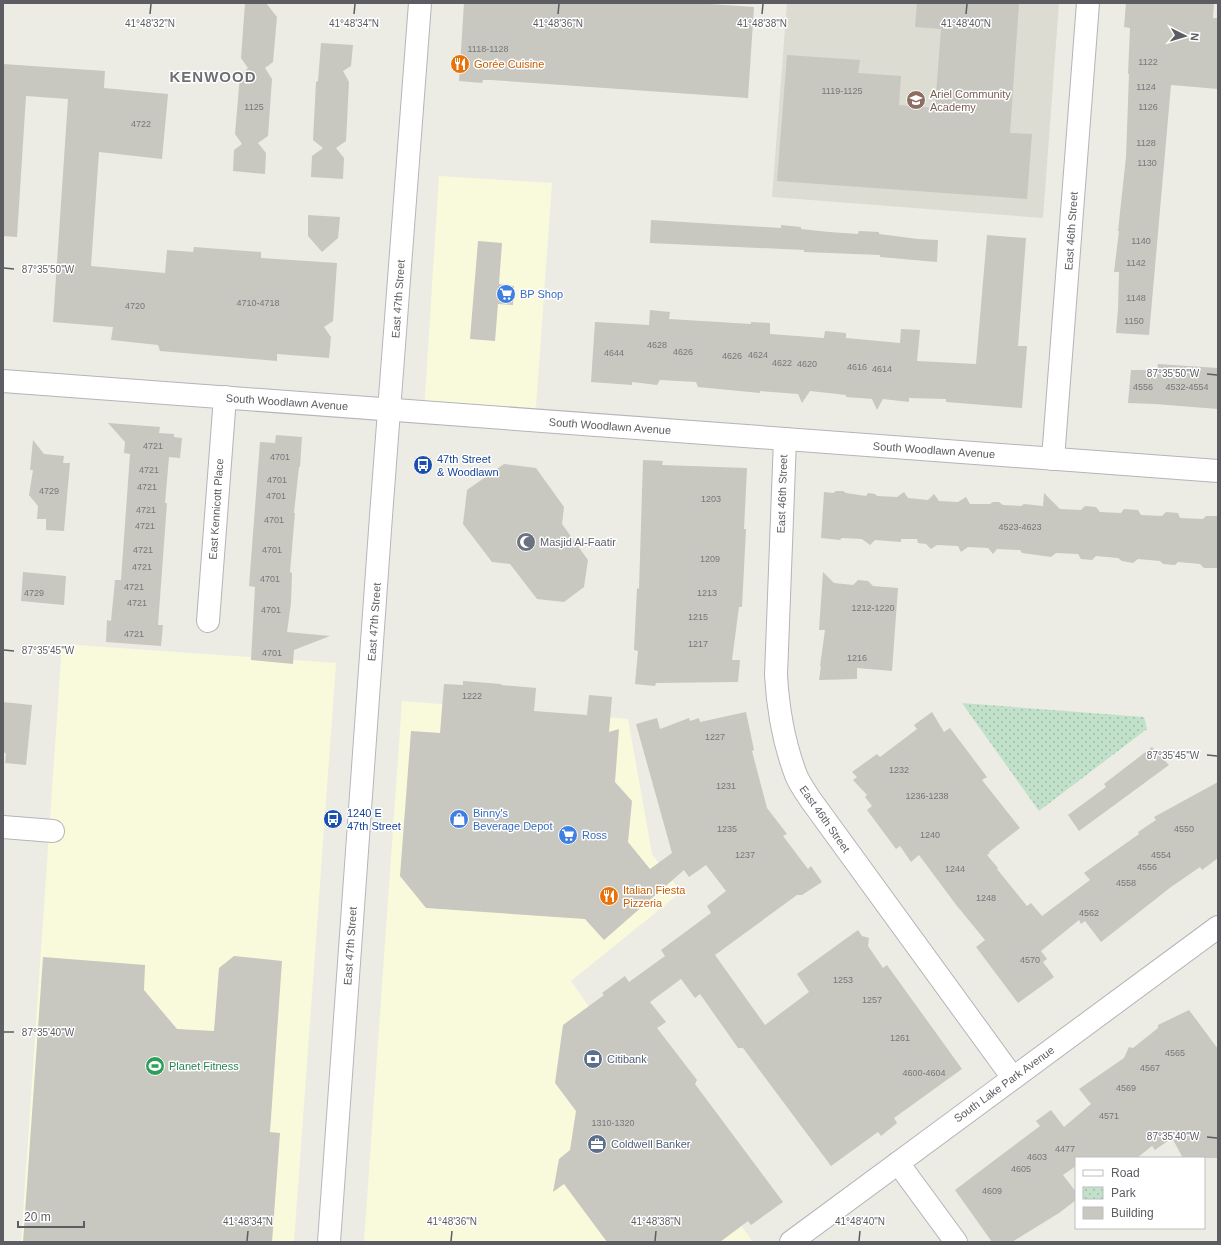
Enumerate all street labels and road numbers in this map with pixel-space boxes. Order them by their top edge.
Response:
street label: East 46th Street [1062,191,1080,271]
street label: East 47th Street [389,259,407,339]
street label: South Woodlawn Avenue [225,392,349,412]
street label: South Woodlawn Avenue [548,416,672,436]
street label: South Woodlawn Avenue [872,440,996,460]
street label: East 46th Street [775,454,789,534]
street label: East Kennicott Place [206,458,226,560]
street label: East 47th Street [365,582,383,662]
street label: East 46th Street [797,783,853,855]
street label: East 47th Street [341,906,359,986]
street label: South Lake Park Avenue [952,1044,1056,1124]

